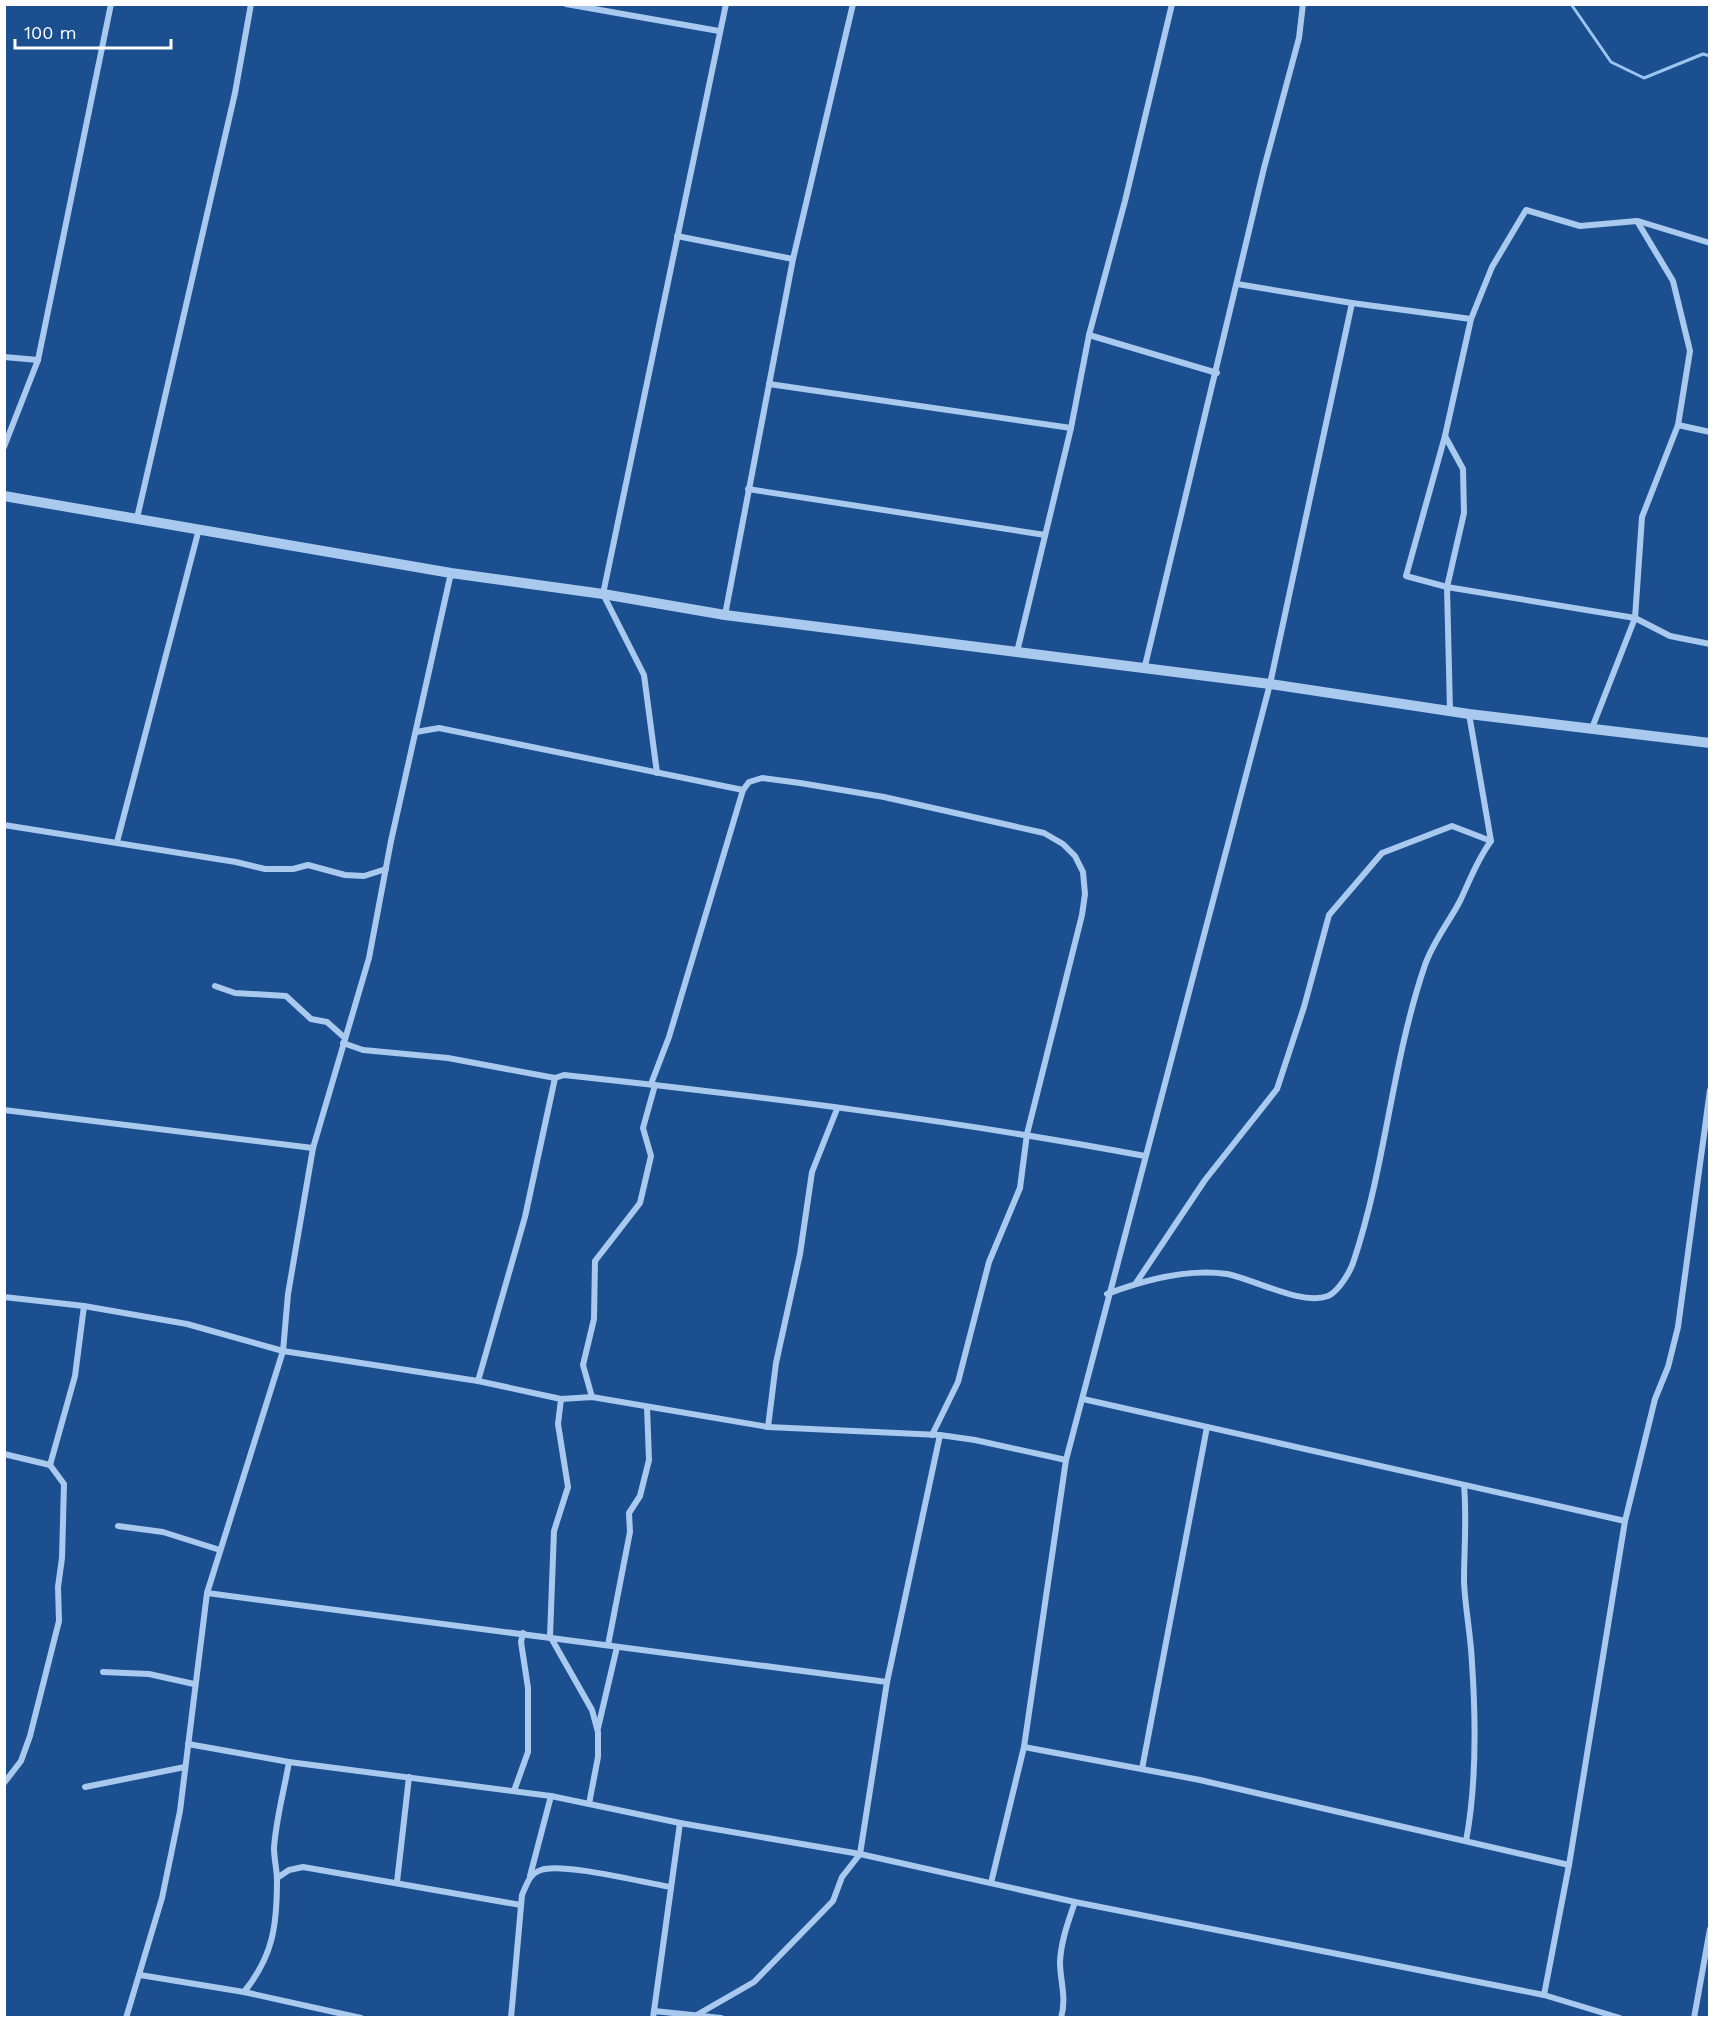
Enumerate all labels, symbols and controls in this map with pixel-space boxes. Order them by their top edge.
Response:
scale bar [15,12,171,50]
text: 100 m [24,22,77,43]

